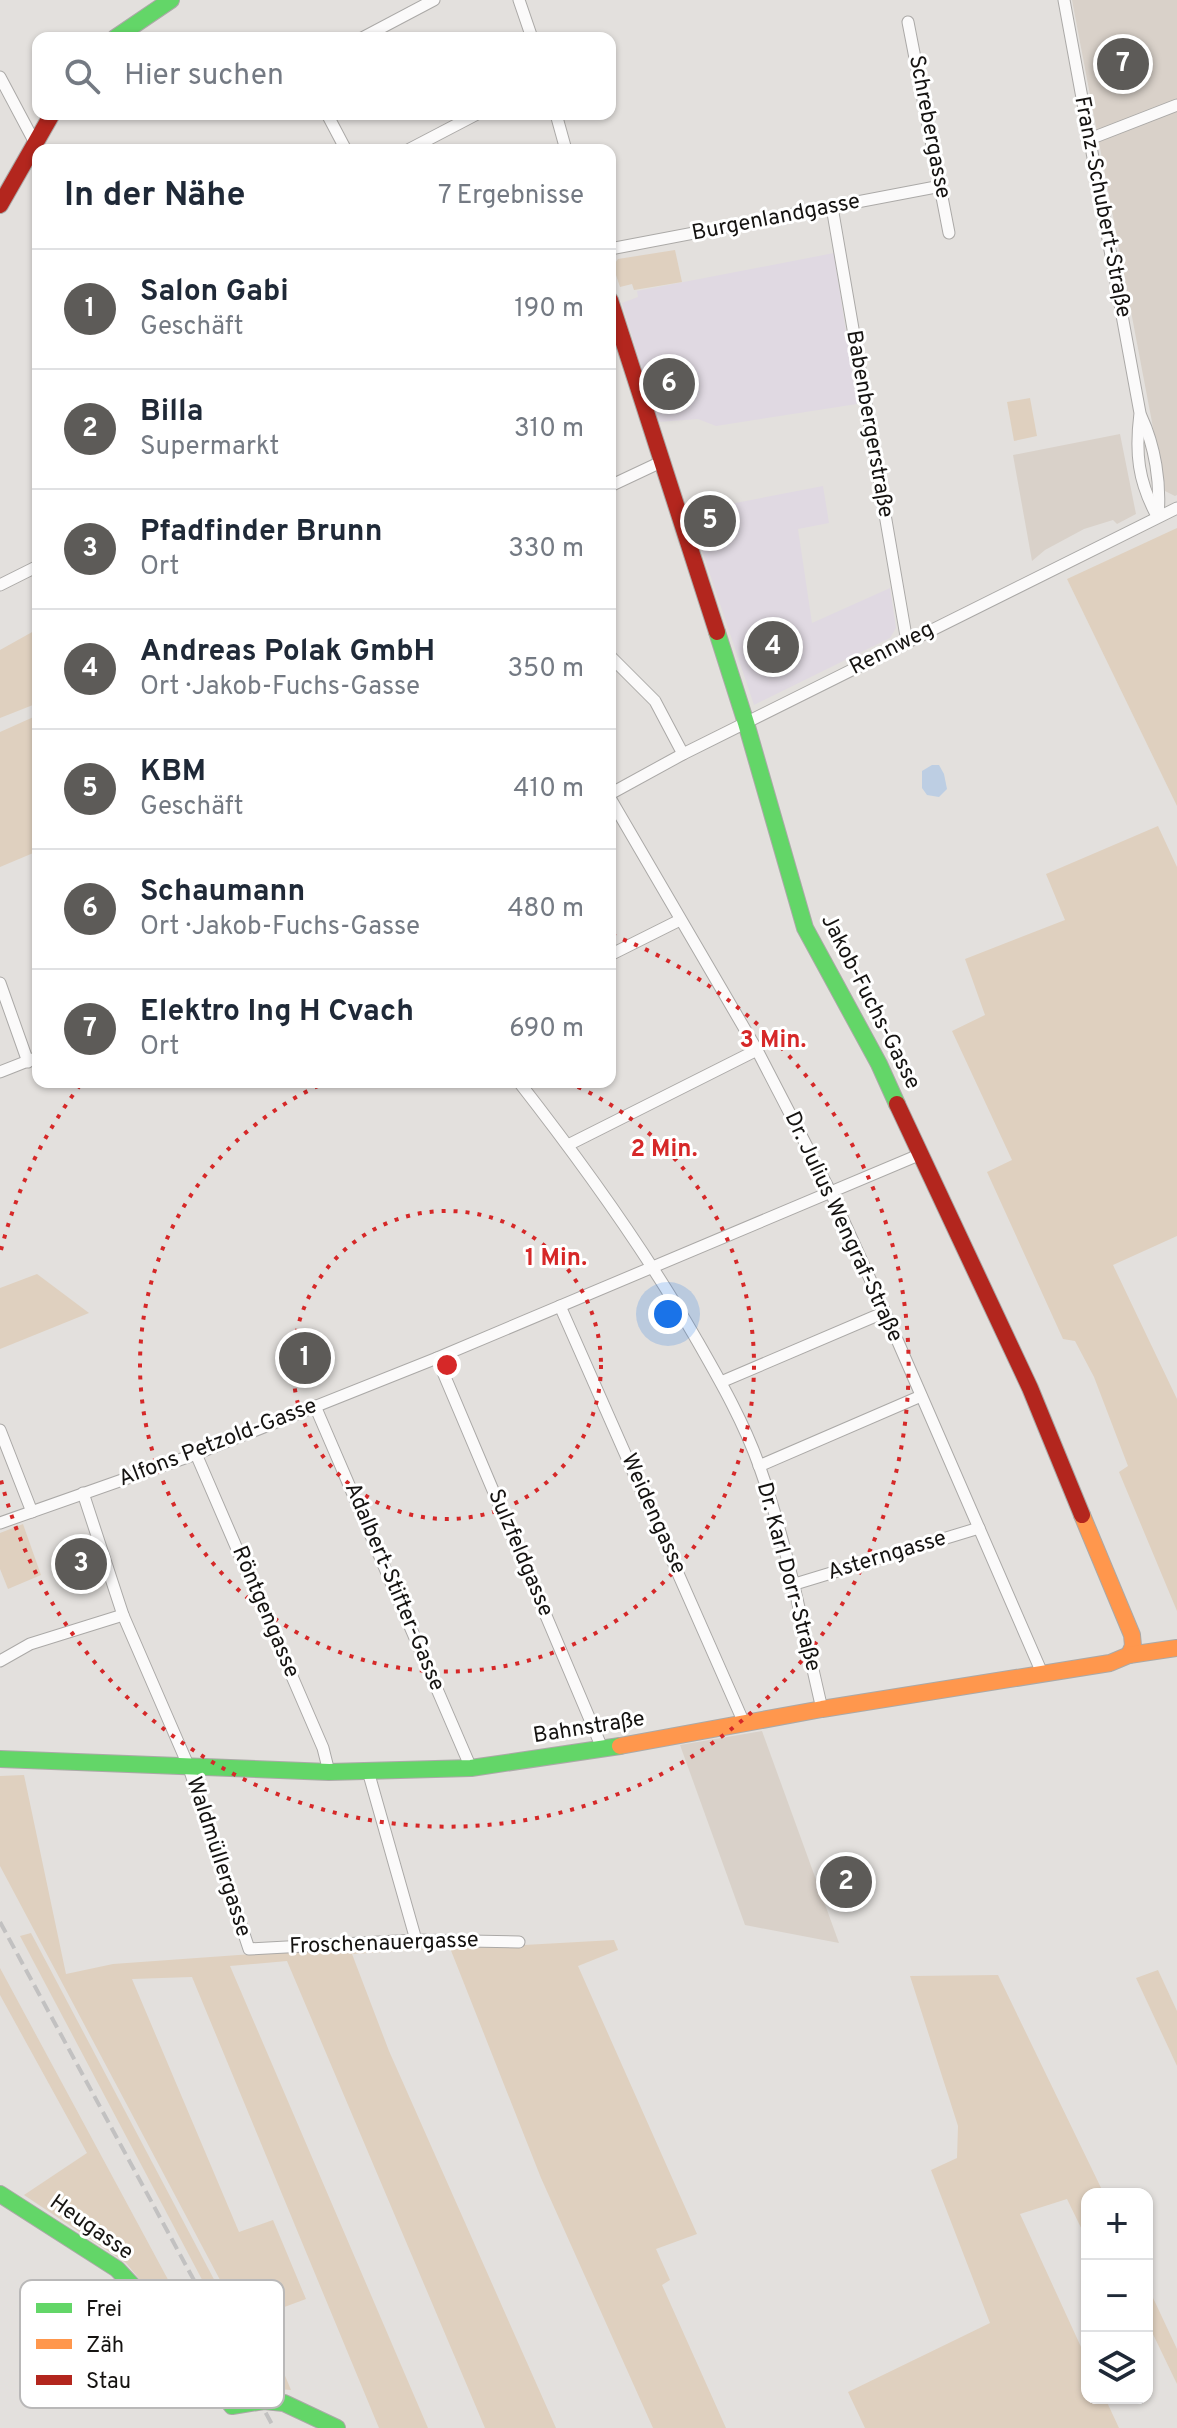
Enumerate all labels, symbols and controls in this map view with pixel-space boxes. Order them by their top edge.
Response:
search box [32,32,616,120]
pin: 7 [1097,34,1149,94]
street label: Schrebergasse [902,53,956,201]
icon: search [60,54,104,98]
text: Hier suchen [124,58,284,95]
street label: Franz-Schubert-Straße [1067,94,1137,320]
text: In der Nähe [64,175,246,218]
text: 7 Ergebnisse [438,180,584,213]
street label: Burgenlandgasse [690,188,862,248]
text: Salon Gabi [140,274,289,311]
text: 1 [85,293,95,326]
text: 190 m [514,293,584,326]
text: Geschäft [140,311,244,344]
street label: Babenbergerstraße [839,328,899,520]
pin: 6 [643,354,695,414]
text: Billa [140,394,203,431]
text: 2 [82,413,98,446]
text: 310 m [514,413,584,446]
text: Supermarkt [140,431,279,464]
pin: 5 [684,491,736,551]
text: Pfadfinder Brunn [140,514,382,551]
text: 3 [82,533,98,566]
text: 330 m [508,533,584,566]
text: Ort [140,551,179,584]
street label: Rennweg [845,616,939,682]
pin: 4 [747,617,799,677]
text: Andreas Polak GmbH [140,634,435,671]
text: 4 [82,653,98,686]
text: 350 m [507,653,584,686]
text: Ort · Jakob-Fuchs-Gasse [140,671,420,704]
text: KBM [140,754,206,791]
text: 5 [82,773,98,806]
text: 410 m [513,773,584,806]
text: Geschäft [140,791,244,824]
text: Schaumann [140,874,305,911]
text: 6 [82,893,98,926]
text: 480 m [507,893,584,926]
street label: Jakob-Fuchs-Gasse [814,910,926,1094]
text: Ort · Jakob-Fuchs-Gasse [140,911,420,944]
text: Elektro Ing H Cvach [140,994,414,1031]
text: 7 [83,1013,97,1046]
text: 690 m [509,1013,584,1046]
text: 3 Min. [740,1026,806,1056]
text: Ort [140,1031,179,1064]
street label: Dr. Julius Wengraf-Straße [778,1107,908,1347]
text: 2 Min. [630,1135,698,1165]
text: 1 Min. [525,1244,587,1274]
your location [648,1294,688,1334]
pin: 1 [279,1328,331,1388]
centre of rings [433,1351,461,1379]
street label: Alfons Petzold-Gasse [115,1393,321,1493]
street label: Weidengasse [614,1450,692,1578]
street label: Adalbert-Stifter-Gasse [338,1479,450,1695]
street label: Dr. Karl Dorr-Straße [750,1480,826,1674]
street label: Sulzfeldgasse [481,1485,559,1621]
street label: Asterngasse [824,1525,950,1587]
pin: 3 [55,1534,107,1594]
street label: Röntgengasse [225,1542,305,1682]
street label: Bahnstraße [531,1706,647,1750]
street label: Waldmüllergasse [179,1774,257,1940]
pin: 2 [820,1852,872,1912]
street label: Froschenauergasse [289,1927,479,1961]
map controls [1081,2188,1153,2404]
button: + [1081,2188,1153,2260]
street label: Heugasse [44,2189,138,2267]
button: − [1081,2260,1153,2332]
legend [20,2280,284,2408]
text: Frei [86,2297,122,2324]
button: layers [1081,2332,1153,2404]
text: Zäh [86,2333,124,2360]
text: Stau [86,2369,131,2396]

